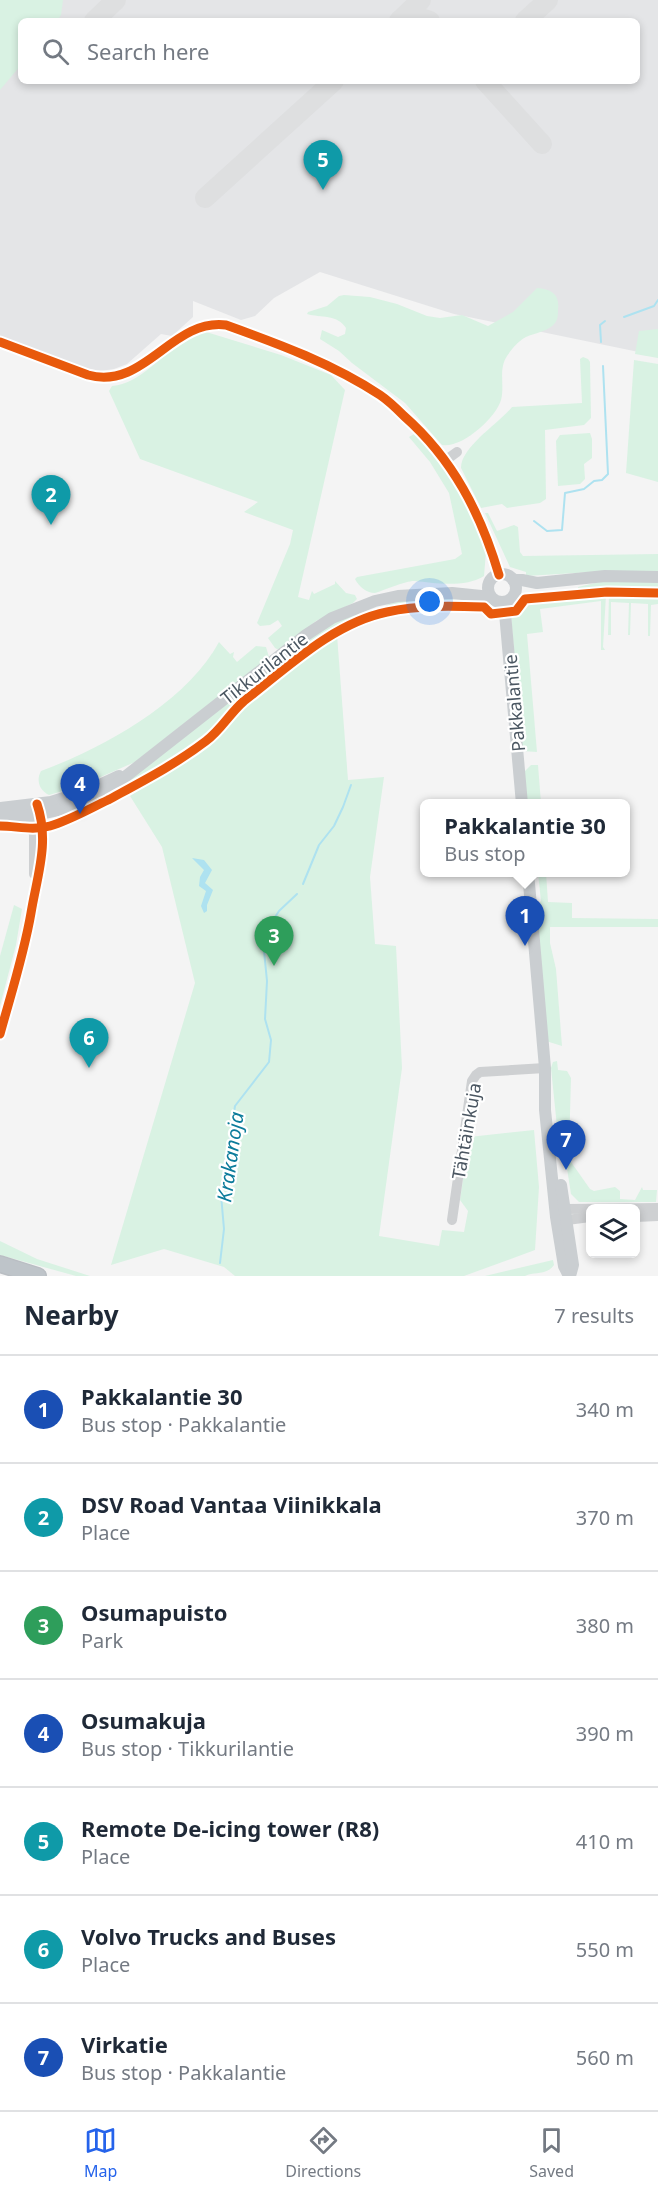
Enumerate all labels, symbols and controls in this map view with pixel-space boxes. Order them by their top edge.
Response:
search box [18,18,640,84]
icon: search [39,35,72,68]
text: Search here [87,36,209,66]
pin: 5 [304,140,342,190]
pin: 2 [32,476,70,525]
your location [415,587,444,616]
street label: Tikkurilantie [216,626,312,710]
street label: Pakkalantie [498,653,530,753]
pin: 4 [60,764,100,814]
popup [420,799,630,877]
text: Pakkalantie 30 [444,810,606,840]
text: Bus stop [444,840,526,867]
pin: 1 [506,896,544,946]
pin: 3 [254,916,294,966]
pin: 6 [70,1018,109,1068]
street label: Tähtäinkuja [446,1081,486,1181]
water label: Krakanoja [210,1110,250,1204]
pin: 7 [546,1120,586,1170]
map controls [586,1204,640,1258]
button: layers [586,1204,640,1258]
text: Nearby [24,1297,119,1333]
text: 7 results [554,1302,634,1329]
text: Pakkalantie 30 [81,1381,242,1411]
text: 1 [38,1396,49,1423]
text: 340 m [576,1396,634,1423]
text: Bus stop · Pakkalantie [81,1411,286,1438]
text: DSV Road Vantaa Viinikkala [81,1489,382,1519]
text: 2 [38,1504,49,1531]
text: 370 m [576,1504,634,1531]
text: Place [81,1519,130,1546]
text: Osumapuisto [81,1597,228,1627]
text: 3 [38,1612,49,1639]
text: 380 m [576,1612,634,1639]
text: Park [81,1627,123,1654]
text: Osumakuja [81,1705,206,1735]
text: 4 [38,1720,49,1747]
text: 390 m [576,1720,634,1747]
text: Bus stop · Tikkurilantie [81,1735,294,1762]
text: Remote De-icing tower (R8) [81,1813,379,1843]
text: 5 [38,1828,49,1855]
text: 410 m [576,1828,634,1855]
text: Place [81,1843,130,1870]
text: Volvo Trucks and Buses [81,1921,336,1951]
text: 6 [38,1936,49,1963]
text: 550 m [576,1936,634,1963]
text: Place [81,1951,130,1978]
text: Virkatie [81,2029,168,2059]
text: 7 [38,2044,49,2071]
text: 560 m [576,2044,634,2071]
text: Bus stop · Pakkalantie [81,2059,286,2086]
tab: Map [84,2124,117,2182]
tab: Directions [285,2124,361,2182]
tab: Saved [529,2124,574,2182]

